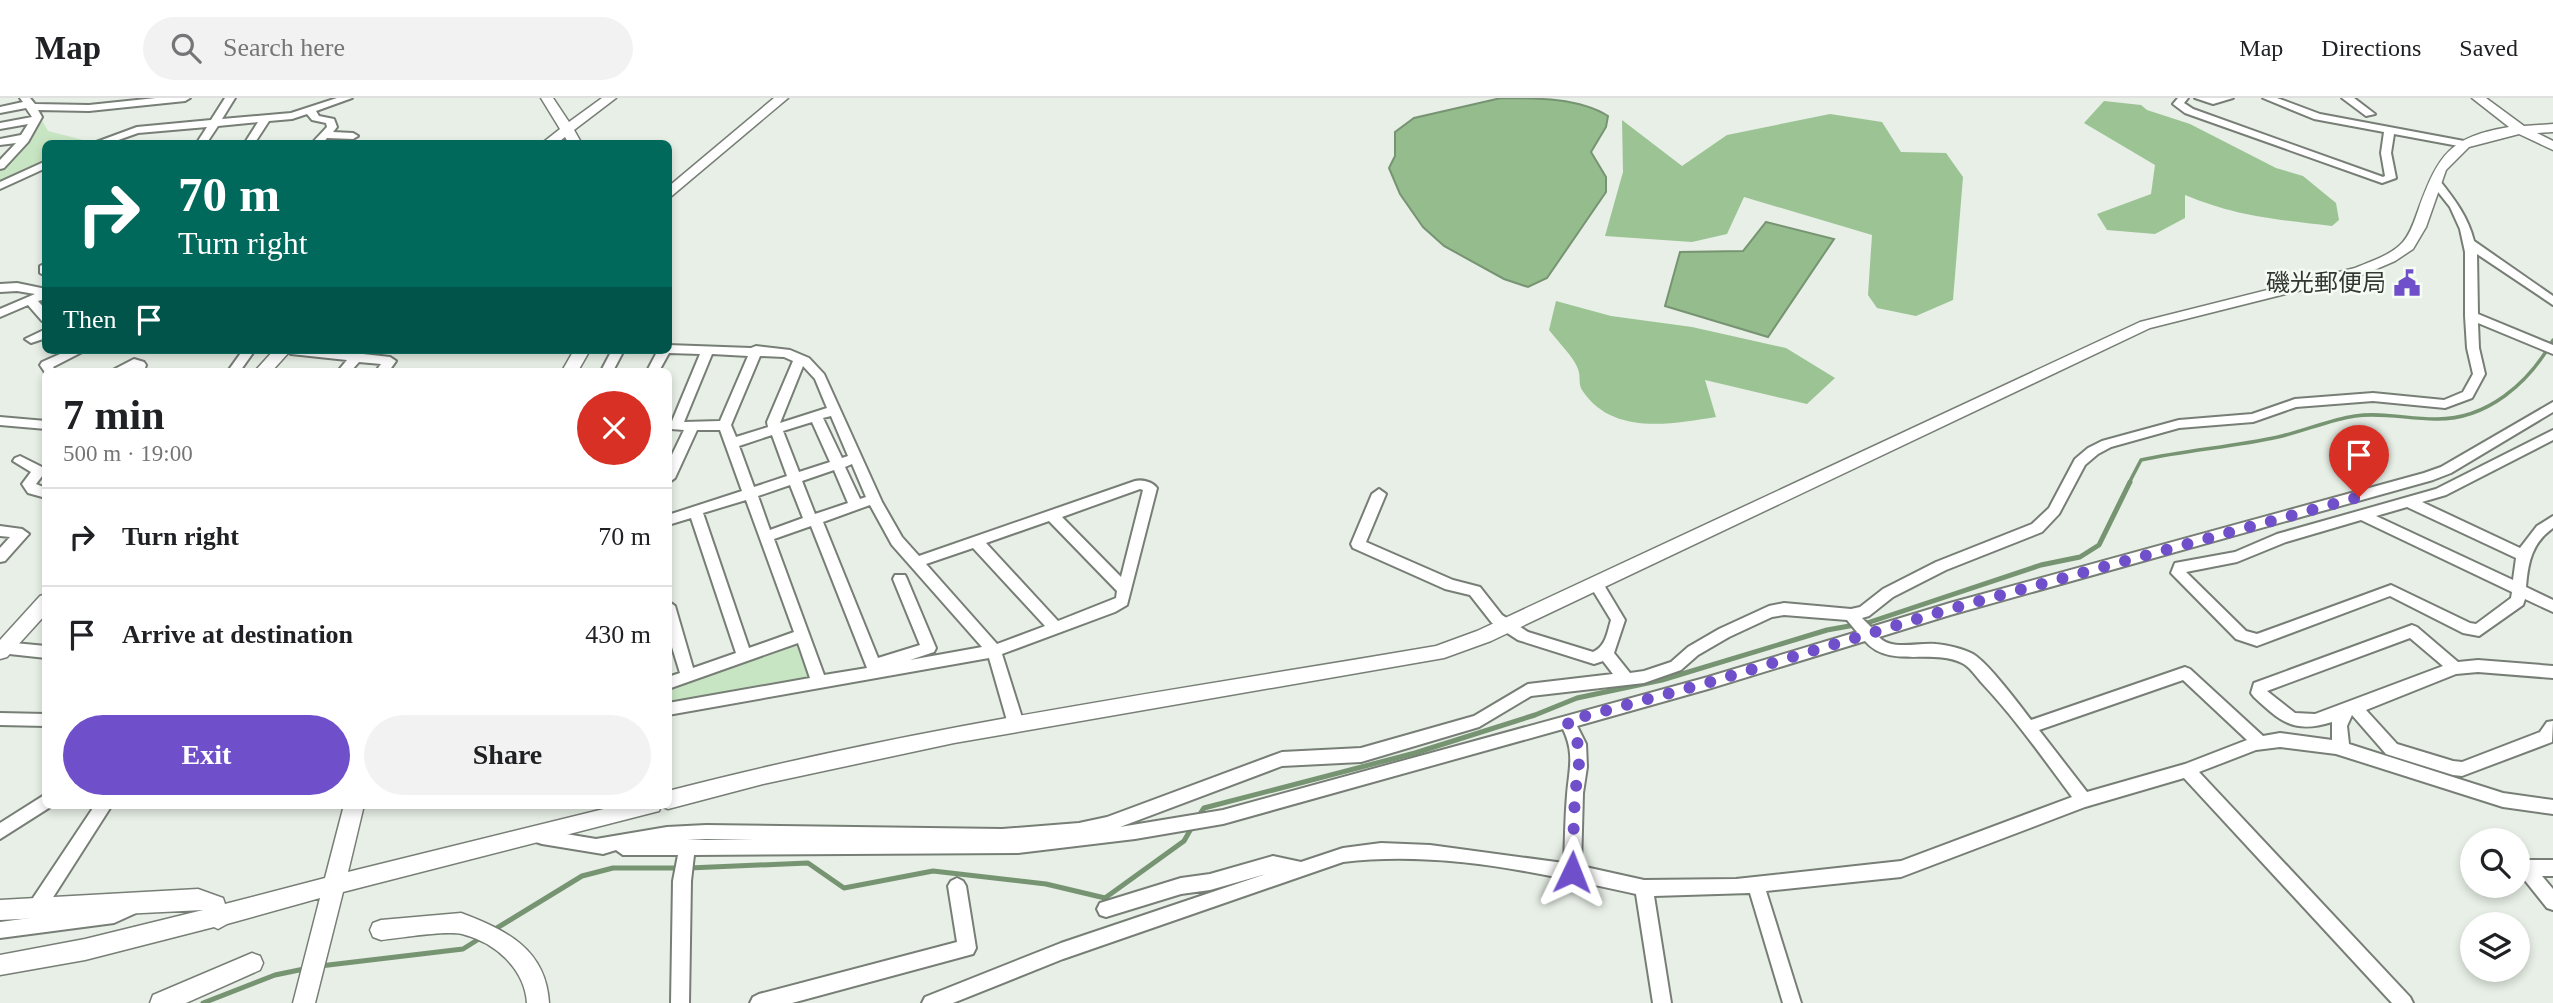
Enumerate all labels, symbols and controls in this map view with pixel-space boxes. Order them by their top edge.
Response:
search box [143,17,633,80]
icon: search [167,29,205,67]
text: Map [35,30,101,66]
text: Search here [223,33,345,62]
text: Map [2239,35,2283,61]
text: Directions [2321,35,2421,61]
text: Saved [2459,35,2518,61]
text: 70 m [178,167,280,222]
icon: right [63,168,154,259]
text: Turn right [178,225,308,261]
public building icon: 磯光郵便局 [2392,268,2422,298]
place label: 磯光郵便局 [2266,270,2386,296]
icon: arrive [130,301,168,339]
text: Then [63,305,116,334]
button: close [577,391,651,465]
text: 7 min [63,392,165,438]
pin [2329,425,2389,497]
icon: arrive [2340,436,2378,474]
text: 500 m · 19:00 [63,441,193,466]
icon: right [63,518,101,556]
text: Turn right [122,522,239,551]
text: 70 m [598,522,651,551]
icon: arrive [63,616,101,654]
text: Arrive at destination [122,620,353,649]
text: 430 m [585,620,651,649]
button: Exit [63,715,350,795]
button: Share [364,715,651,795]
map controls [2460,828,2530,982]
button: search [2460,828,2530,898]
position arrow [1535,835,1609,909]
button: layers [2460,912,2530,982]

